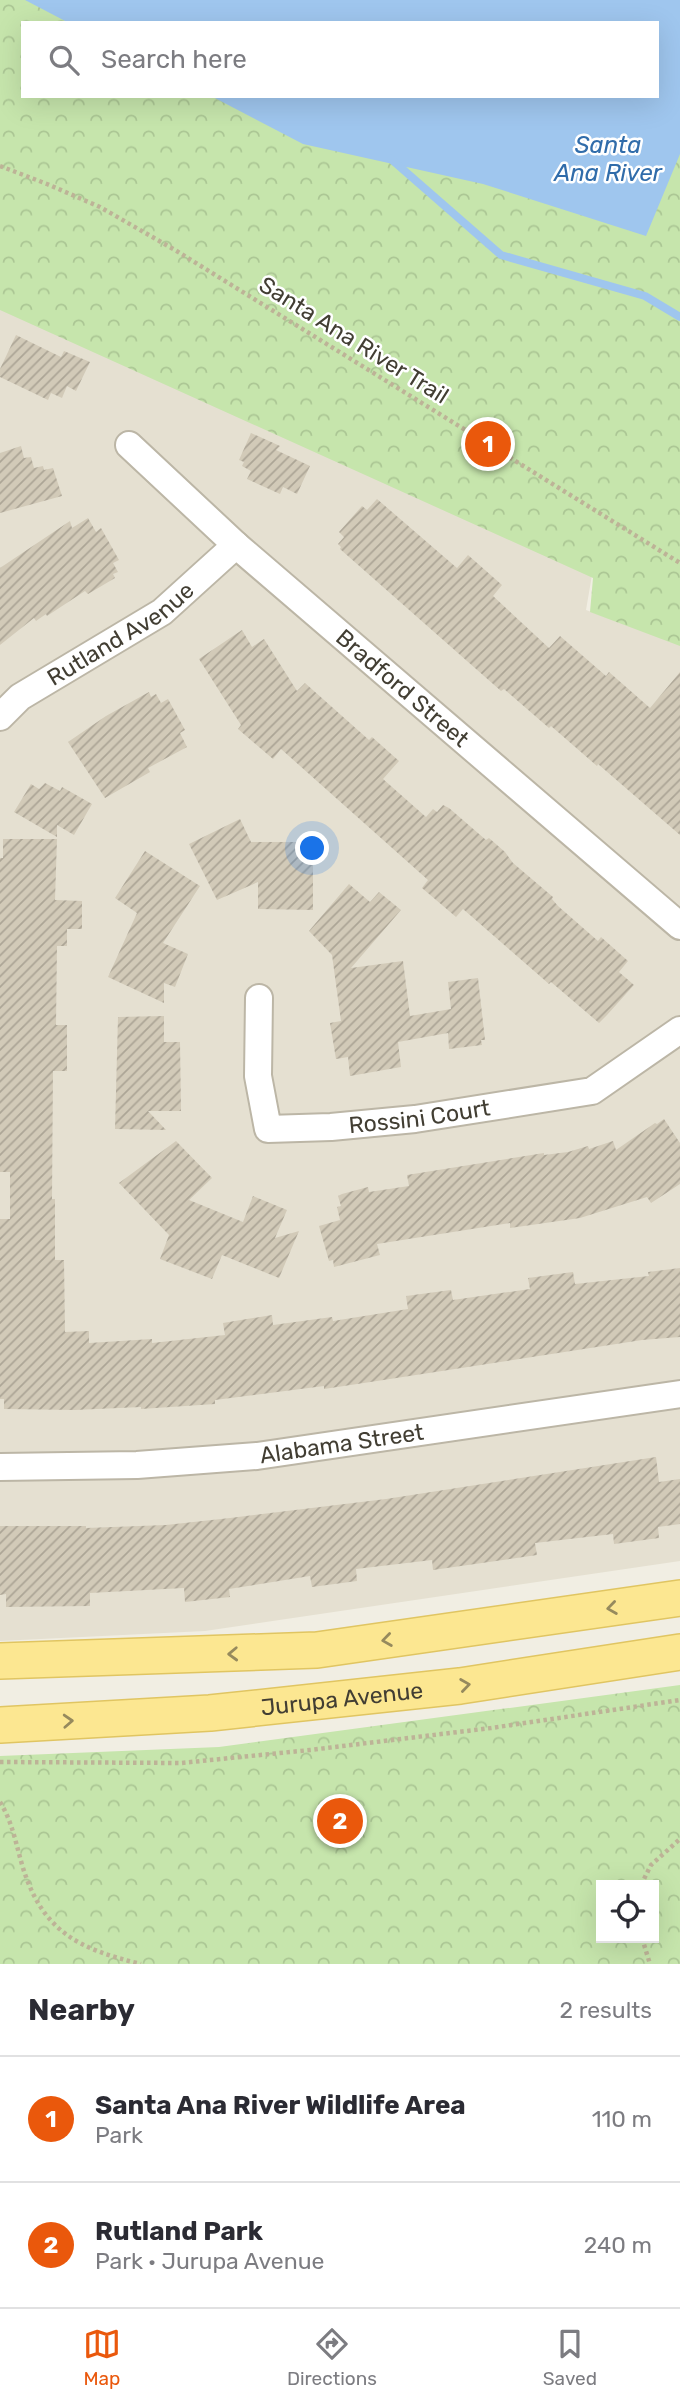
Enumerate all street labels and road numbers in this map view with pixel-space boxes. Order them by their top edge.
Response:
street label: Santa Ana River Trail [254,270,454,410]
street label: Rutland Avenue [42,576,200,692]
street label: Bradford Street [330,623,475,753]
street label: Rossini Court [347,1093,492,1139]
street label: Alabama Street [258,1418,426,1469]
street label: Jurupa Avenue [259,1676,424,1721]

